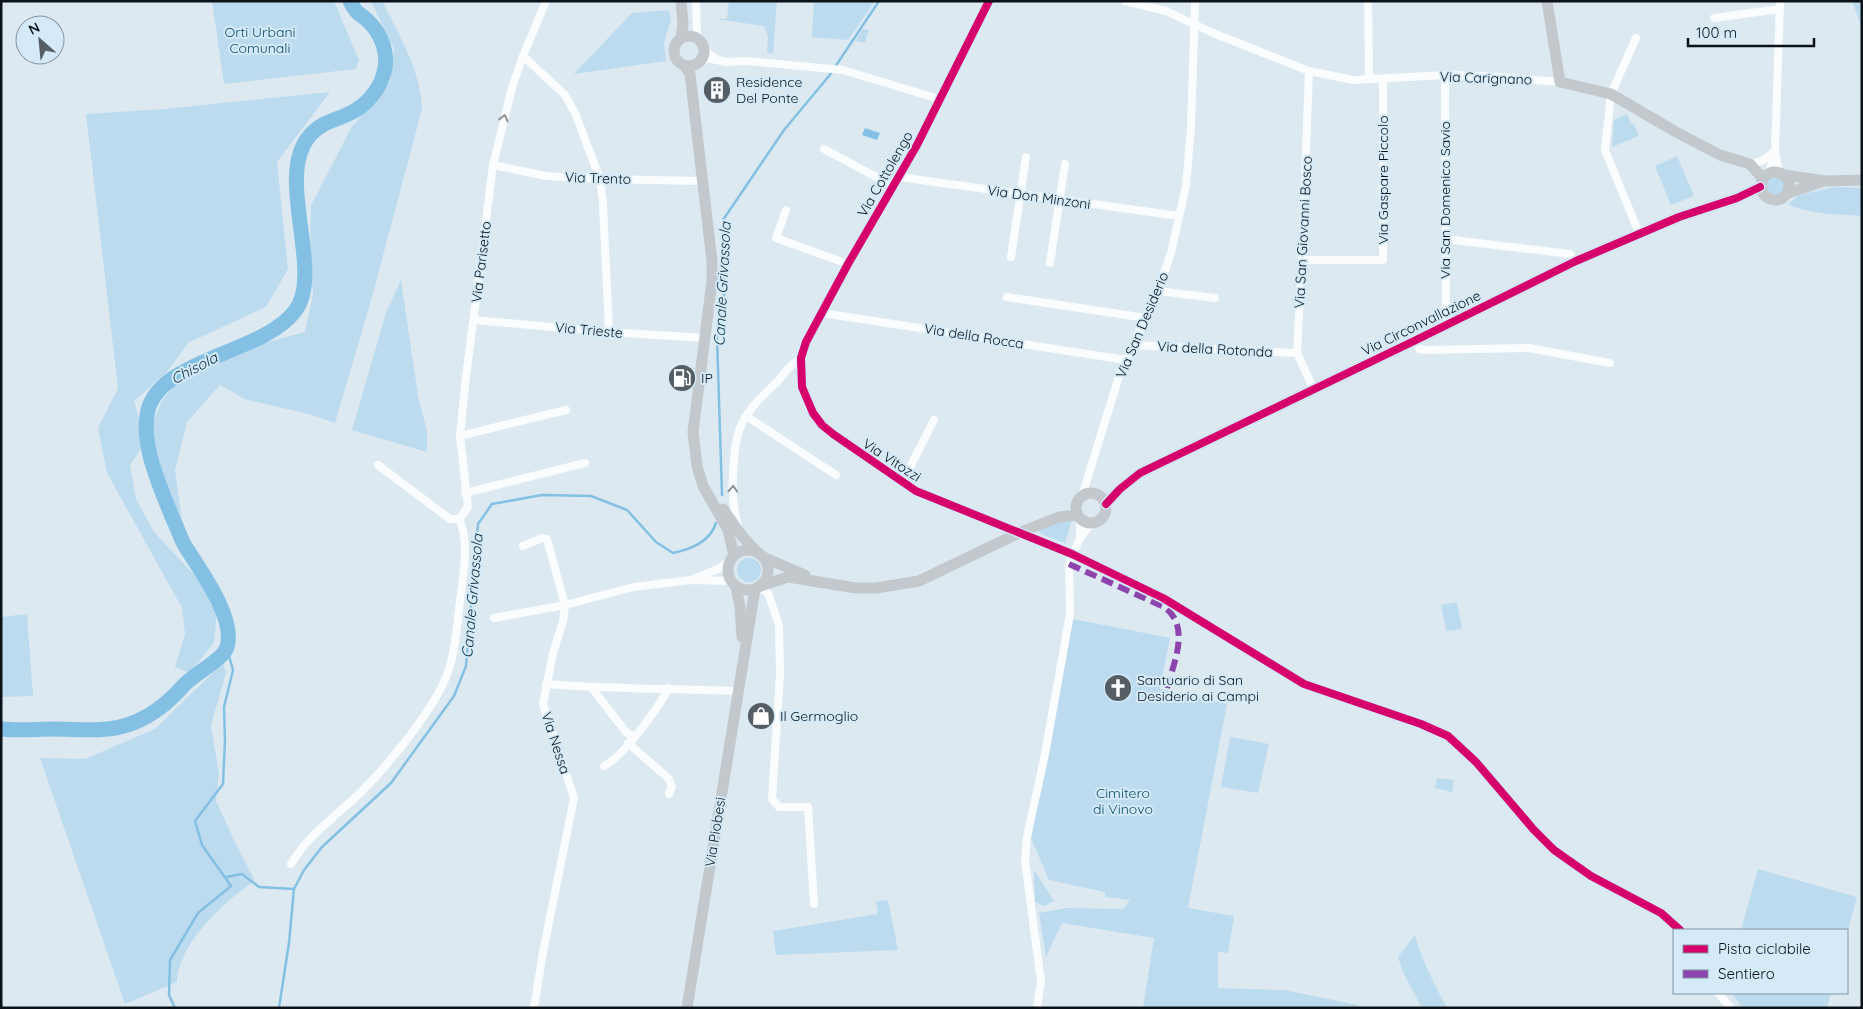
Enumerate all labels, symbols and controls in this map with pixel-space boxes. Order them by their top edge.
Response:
north arrow [15,15,65,65]
scale bar [1688,15,1814,47]
text: N [25,18,43,39]
park label: Orti Urbani Comunali [224,23,296,57]
text: 100 m [1696,23,1737,42]
street label: Via Carignano [1439,67,1533,89]
place label: Residence Del Ponte [736,73,803,107]
building icon: Residence Del Ponte [702,75,732,105]
one-way arrow [498,113,509,122]
street label: Via Gaspare Piccolo [1374,115,1392,245]
street label: Via San Domenico Savio [1436,121,1454,279]
street label: Via Cottolengo [853,128,917,220]
street label: Via San Giovanni Bosco [1290,155,1316,309]
street label: Via Trento [564,168,632,188]
street label: Via Don Minzoni [986,181,1092,213]
street label: Via Parisetto [467,220,495,304]
water label: Canale Grivassola [709,220,735,347]
street label: Via San Desiderio [1111,269,1173,381]
street label: Via Circonvallazione [1358,286,1484,360]
street label: Via Trieste [555,318,624,342]
street label: Via della Rocca [923,319,1025,353]
street label: Via della Rotonda [1157,337,1273,361]
water label: Chisola [167,347,221,388]
fuel station icon: IP [667,363,697,393]
place label: IP [701,369,713,387]
street label: Via Vitozzi [859,434,925,486]
one-way arrow [727,485,738,493]
water label: Canale Grivassola [457,532,487,659]
place label: Santuario di San Desiderio ai Campi [1137,671,1259,705]
church icon: Santuario di San Desiderio ai Campi [1103,673,1133,703]
shop icon: Il Germoglio [746,701,776,731]
place label: Il Germoglio [780,707,858,725]
street label: Via Nessa [537,710,575,776]
park label: Cimitero di Vinovo [1093,784,1153,818]
street label: Via Piobesi [701,796,729,868]
legend [1673,929,1848,994]
text: Pista ciclabile [1718,939,1811,958]
text: Sentiero [1718,964,1775,983]

